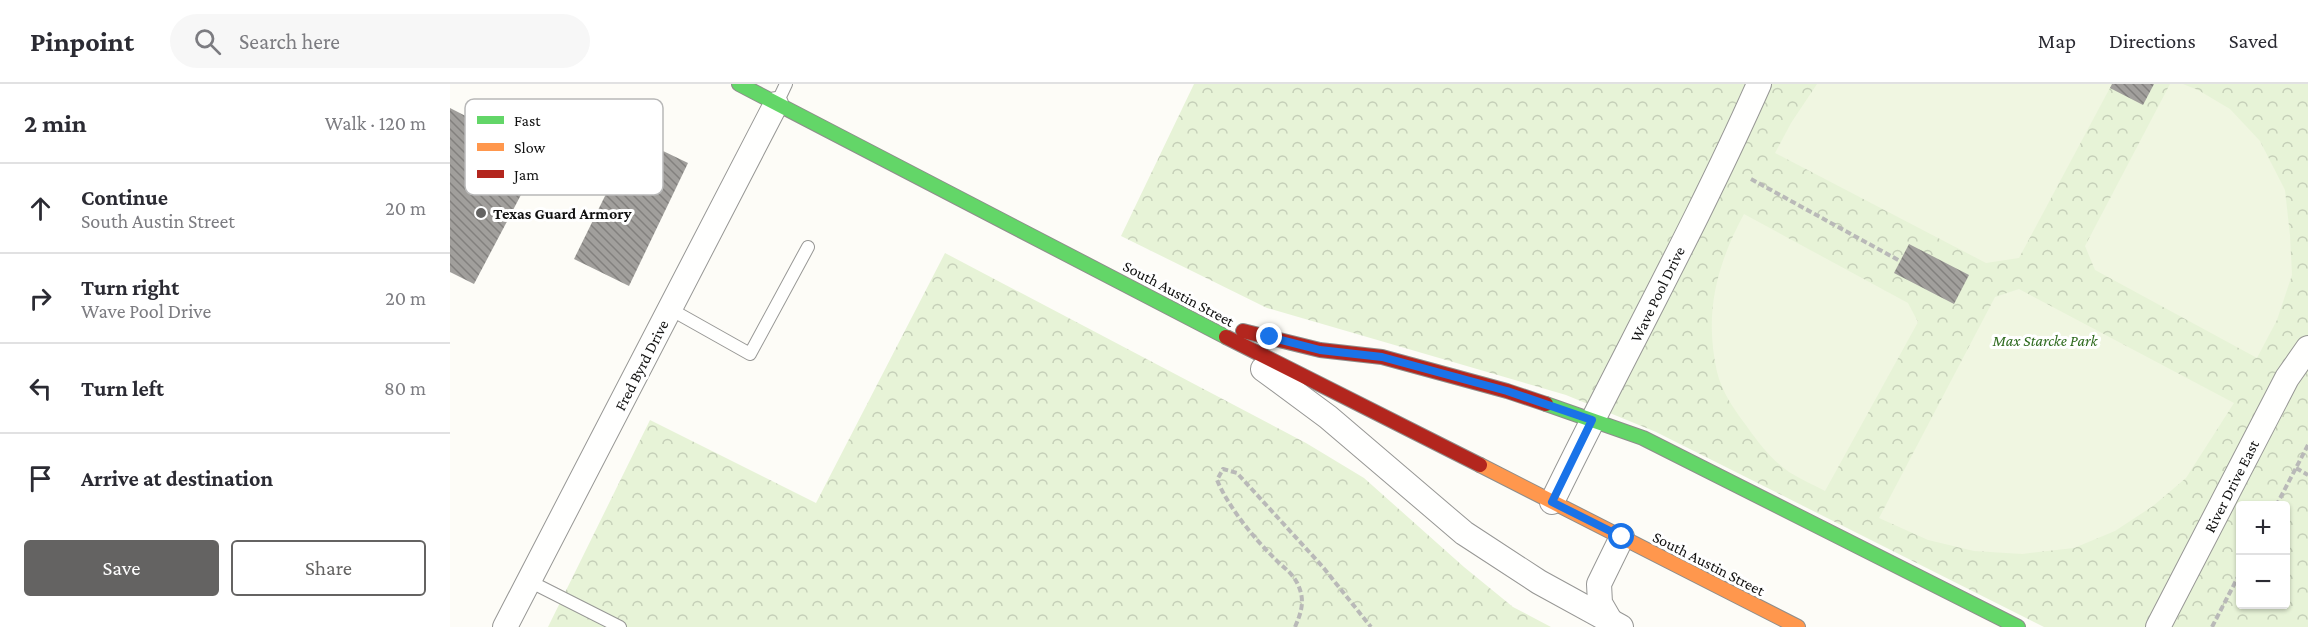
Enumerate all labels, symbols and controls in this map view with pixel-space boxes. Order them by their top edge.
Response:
search box [170,14,590,68]
icon: search [191,25,224,58]
text: Pinpoint [30,26,134,57]
text: Search here [239,29,340,54]
text: Map [2038,29,2076,53]
text: Directions [2109,29,2196,53]
text: Saved [2229,29,2278,53]
legend [465,99,663,195]
text: 2 min [24,109,87,138]
text: Walk · 120 m [325,112,426,134]
text: Fast [514,112,541,129]
text: Slow [514,139,546,156]
text: Jam [512,166,539,184]
text: Continue [81,185,168,210]
icon: ahead [24,192,57,225]
text: 20 m [385,197,426,219]
place label: Texas Guard Armory [493,205,632,222]
marker: Texas Guard Armory [474,206,488,220]
text: South Austin Street [81,210,235,232]
street label: Wave Pool Drive [1627,244,1688,345]
street label: South Austin Street [1120,257,1238,330]
text: Turn right [81,275,179,300]
icon: right [24,282,57,315]
text: 20 m [385,287,426,309]
text: Wave Pool Drive [81,300,211,322]
street label: Fred Byrd Drive [611,317,672,414]
route end [1256,323,1282,349]
park label: Max Starcke Park [1992,332,2098,349]
icon: left [24,372,57,405]
text: Turn left [81,376,164,401]
text: 80 m [384,377,426,399]
street label: River Drive East [2201,437,2262,535]
icon: arrive [24,462,57,495]
text: Arrive at destination [81,466,273,491]
map controls [2236,501,2290,609]
button: + [2236,501,2290,555]
route start [1608,523,1634,549]
street label: South Austin Street [1650,528,1768,599]
button: Save [24,540,219,596]
button: Share [231,540,426,596]
button: − [2236,555,2290,609]

